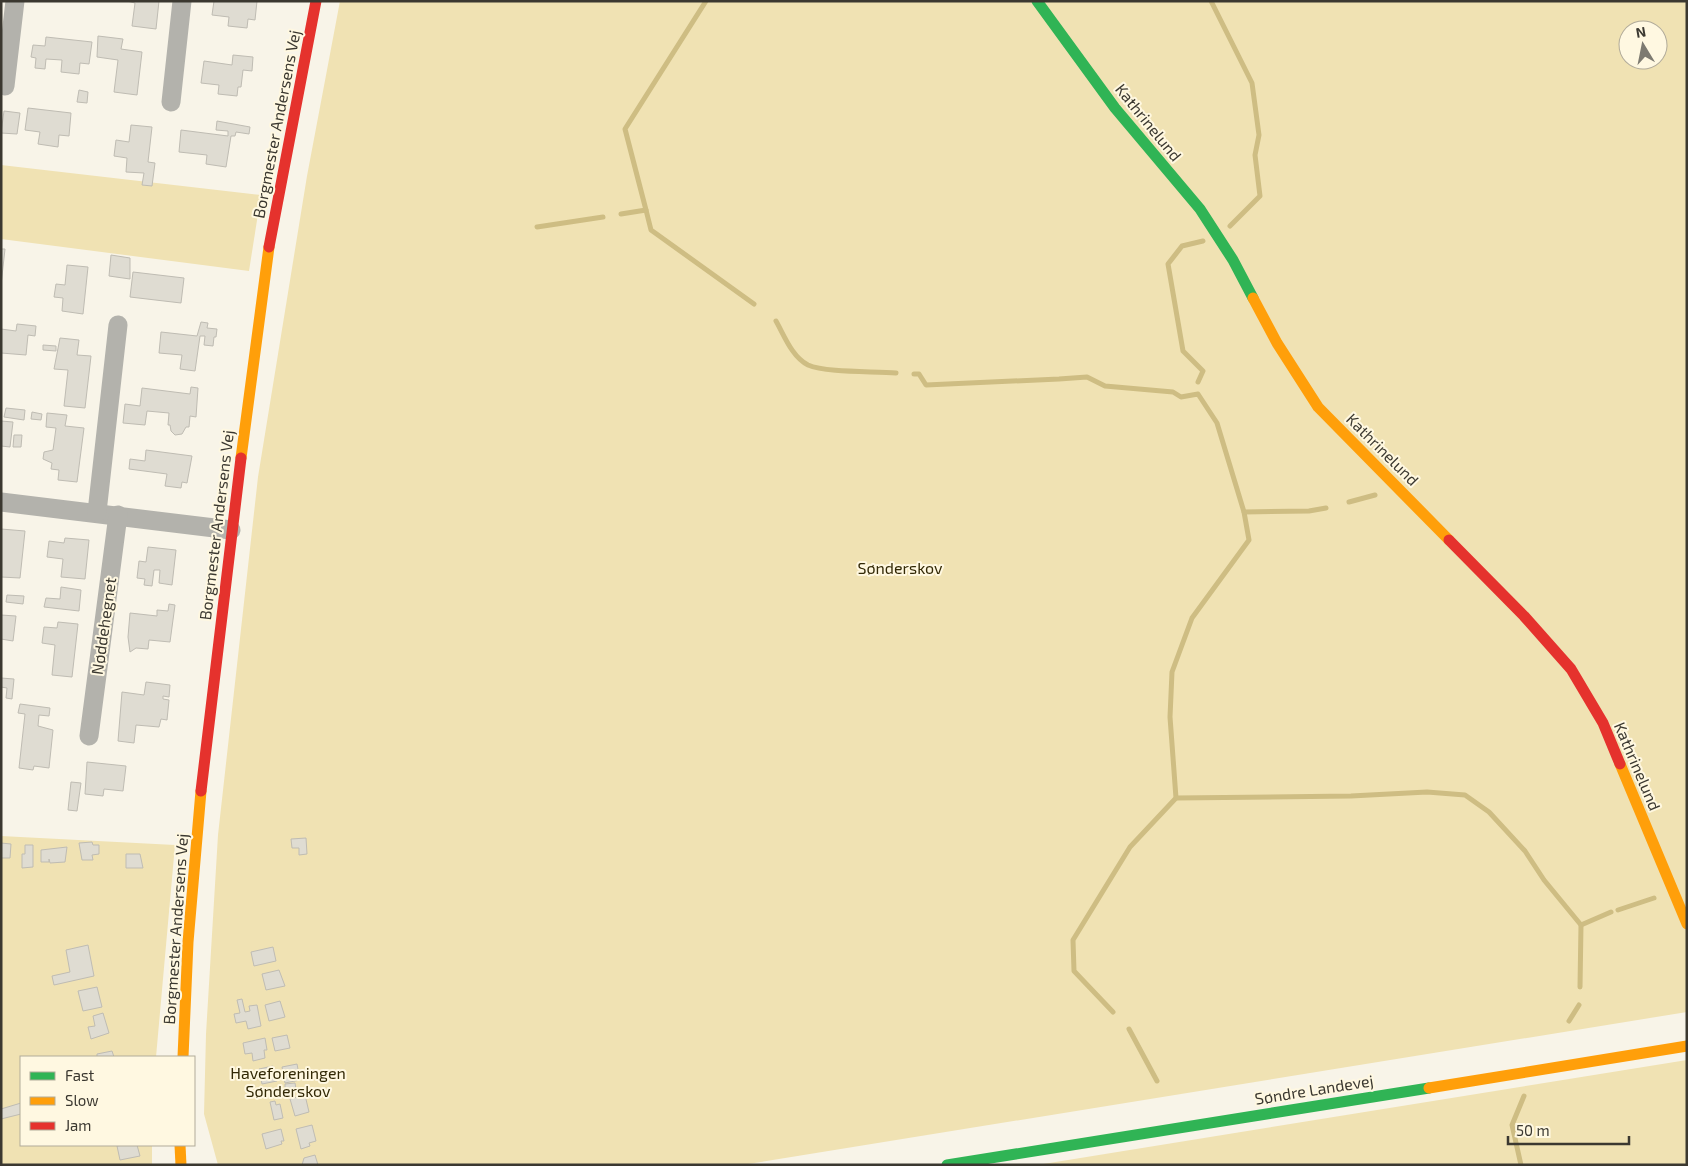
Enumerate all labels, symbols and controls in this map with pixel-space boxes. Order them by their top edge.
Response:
north arrow [1618,20,1668,70]
text: N [1634,22,1647,41]
street label: Borgmester Andersens Vej [248,28,305,220]
street label: Kathrinelund [1112,79,1186,165]
street label: Kathrinelund [1343,409,1423,489]
street label: Borgmester Andersens Vej [195,429,238,621]
park label: Sønderskov [857,558,943,577]
street label: Nøddehegnet [87,576,119,676]
street label: Kathrinelund [1611,719,1665,813]
street label: Borgmester Andersens Vej [159,833,192,1025]
legend [20,1056,195,1146]
park label: Haveforeningen Sønderskov [230,1063,346,1100]
text: Fast [65,1066,95,1084]
street label: Søndre Landevej [1253,1070,1375,1109]
text: Slow [65,1091,99,1109]
scale bar [1508,1114,1629,1146]
text: Jam [65,1116,91,1134]
text: 50 m [1516,1121,1550,1139]

